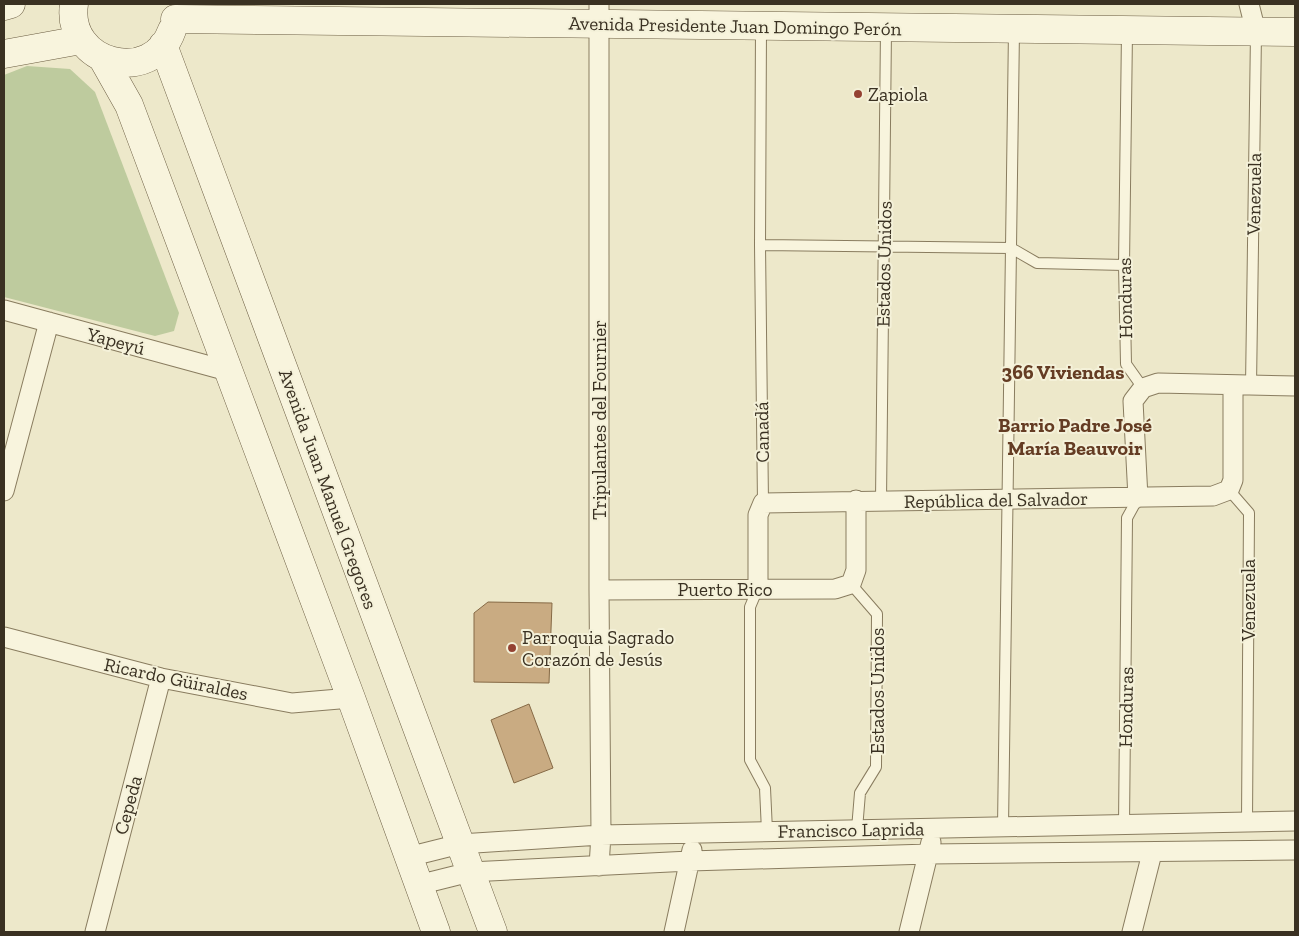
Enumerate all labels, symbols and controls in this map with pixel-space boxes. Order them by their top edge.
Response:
street label: Avenida Presidente Juan Domingo Perón [568,12,902,40]
place label: Zapiola [868,83,928,106]
marker: Zapiola [852,88,864,100]
street label: Venezuela [1242,153,1266,236]
street label: Estados Unidos [871,201,897,327]
street label: Honduras [1113,257,1137,339]
street label: Tripulantes del Fournier [588,320,611,520]
street label: Yapeyú [84,322,148,360]
district label: 366 Viviendas [1002,360,1124,384]
street label: Avenida Juan Manuel Gregores [274,366,382,612]
street label: Canadá [750,401,774,463]
district label: Barrio Padre José María Beauvoir [998,413,1152,460]
street label: República del Salvador [904,487,1088,513]
street label: Venezuela [1237,559,1260,642]
street label: Puerto Rico [677,578,773,601]
place label: Parroquia Sagrado Corazón de Jesús [522,626,675,671]
street label: Estados Unidos [866,628,889,754]
marker: Parroquia Sagrado Corazón de Jesús [506,642,518,654]
street label: Ricardo Güiraldes [102,653,250,705]
street label: Honduras [1114,666,1138,748]
street label: Cepeda [109,773,147,837]
street label: Francisco Laprida [777,817,925,843]

